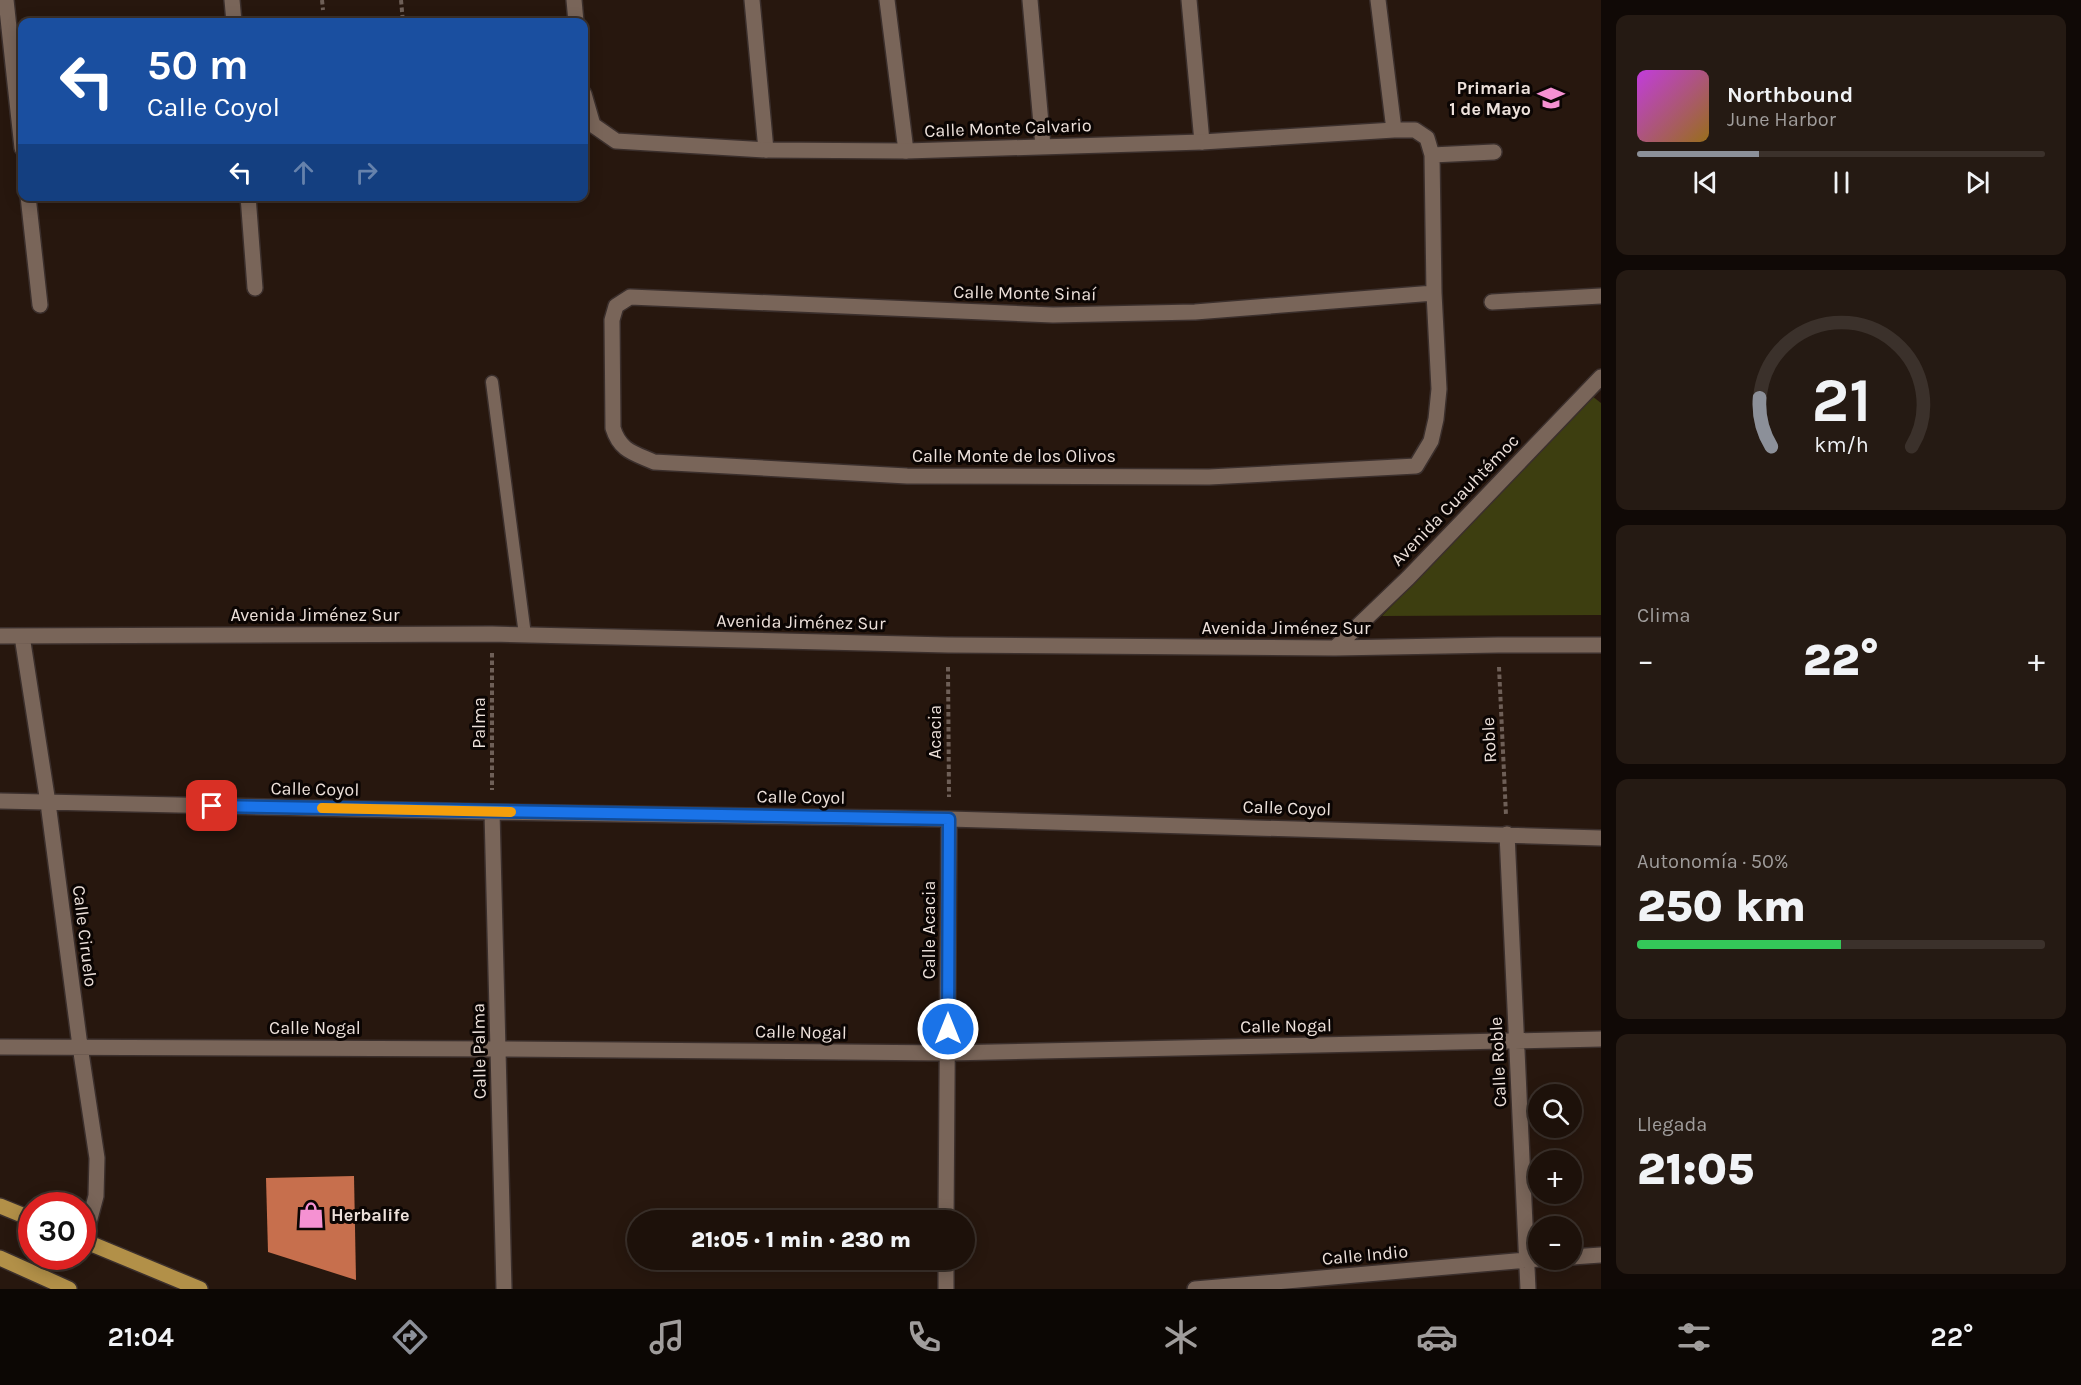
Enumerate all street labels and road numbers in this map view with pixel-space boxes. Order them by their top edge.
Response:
street label: Calle Monte Calvario [924,114,1092,142]
street label: Calle Monte Sinaí [953,281,1097,305]
street label: Avenida Cuauhtémoc [1386,429,1524,571]
street label: Calle Monte de los Olivos [912,445,1116,467]
street label: Avenida Jiménez Sur [230,604,400,626]
street label: Avenida Jiménez Sur [716,610,886,634]
street label: Avenida Jiménez Sur [1201,617,1371,639]
street label: Palma [468,697,490,749]
street label: Acacia [924,705,946,759]
street label: Roble [1477,717,1501,763]
street label: Calle Coyol [270,777,360,801]
street label: Calle Coyol [756,785,846,809]
street label: Calle Coyol [1242,795,1332,821]
street label: Calle Acacia [918,881,940,979]
street label: Calle Ciruelo [68,884,102,988]
street label: Calle Palma [467,1003,491,1099]
street label: Calle Nogal [1240,1014,1332,1038]
street label: Calle Roble [1485,1016,1511,1108]
street label: Calle Nogal [269,1017,361,1039]
street label: Calle Nogal [755,1020,847,1044]
street label: Calle Indio [1321,1240,1409,1270]

